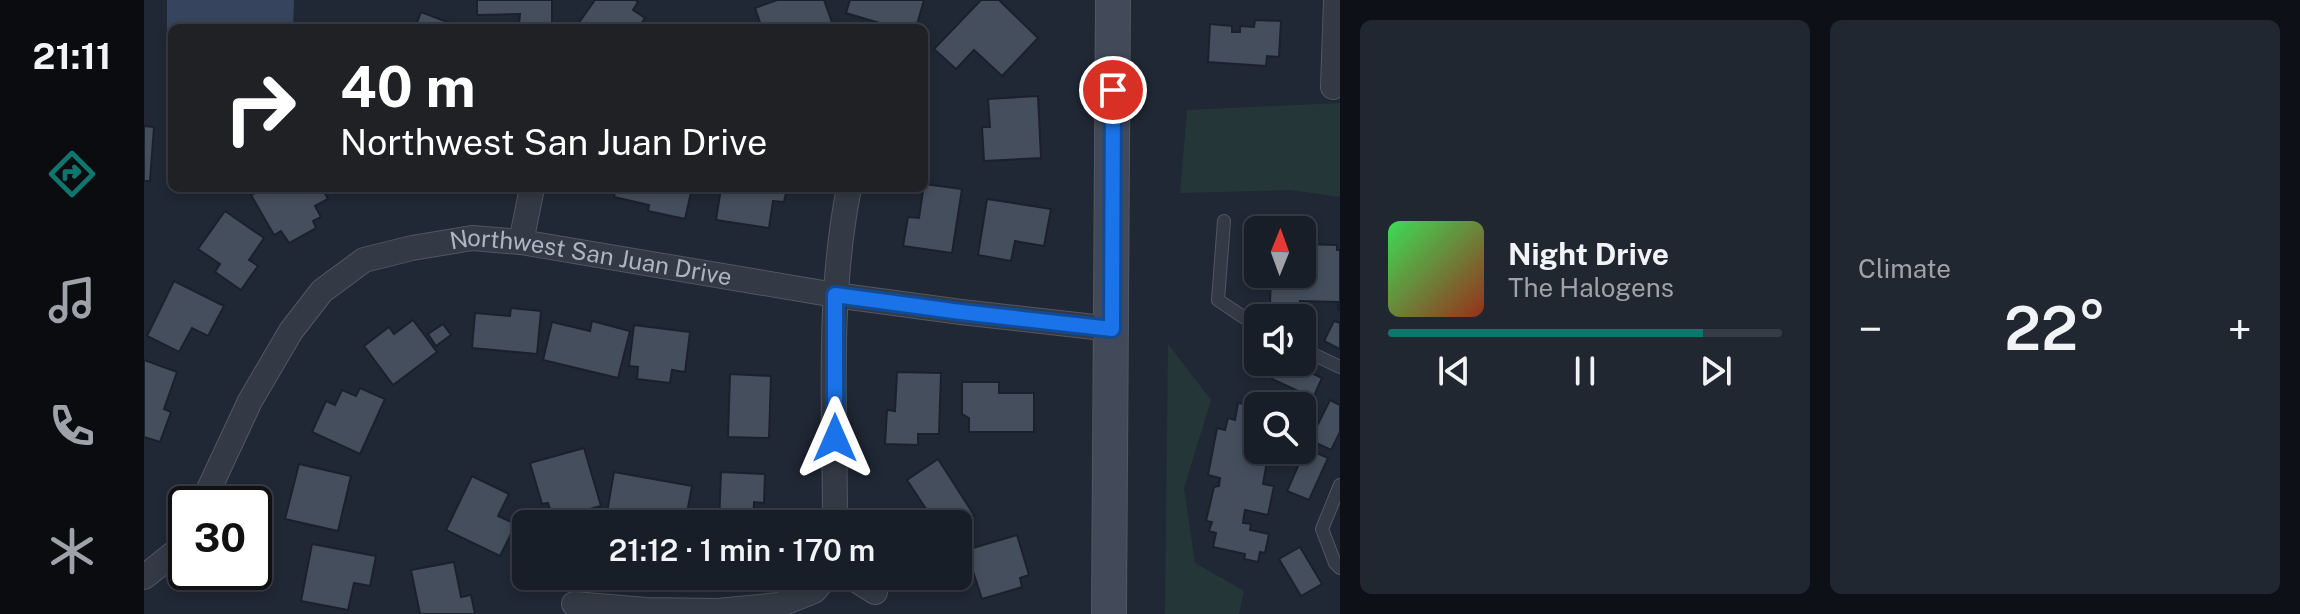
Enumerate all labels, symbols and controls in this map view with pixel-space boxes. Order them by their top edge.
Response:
text: 21:11 [33,35,111,77]
text: 40 m [340,54,476,120]
icon: right [208,56,312,160]
pin [1079,56,1147,124]
icon: arrive [1091,68,1135,112]
text: Northwest San Juan Drive [340,121,767,163]
icon: directions [44,146,100,202]
north arrow [1244,216,1316,288]
map controls [1244,216,1316,464]
street label: Northwest San Juan Drive [447,223,734,290]
text: Night Drive [1508,236,1669,272]
text: Climate [1858,253,1951,284]
icon: music [44,272,100,328]
text: The Halogens [1508,272,1674,303]
text: 22° [2004,293,2106,364]
text: − [1858,303,1882,355]
text: + [2228,303,2252,355]
button: sound [1244,304,1316,376]
icon: previous [1432,349,1476,393]
icon: pause [1563,349,1607,393]
icon: next [1694,349,1738,393]
button: search [1244,392,1316,464]
position arrow [793,396,877,480]
icon: phone [44,398,100,454]
speed limit sign: 30 [168,486,272,590]
icon: climate [44,523,100,579]
text: 21:12 · 1 min · 170 m [609,532,875,568]

